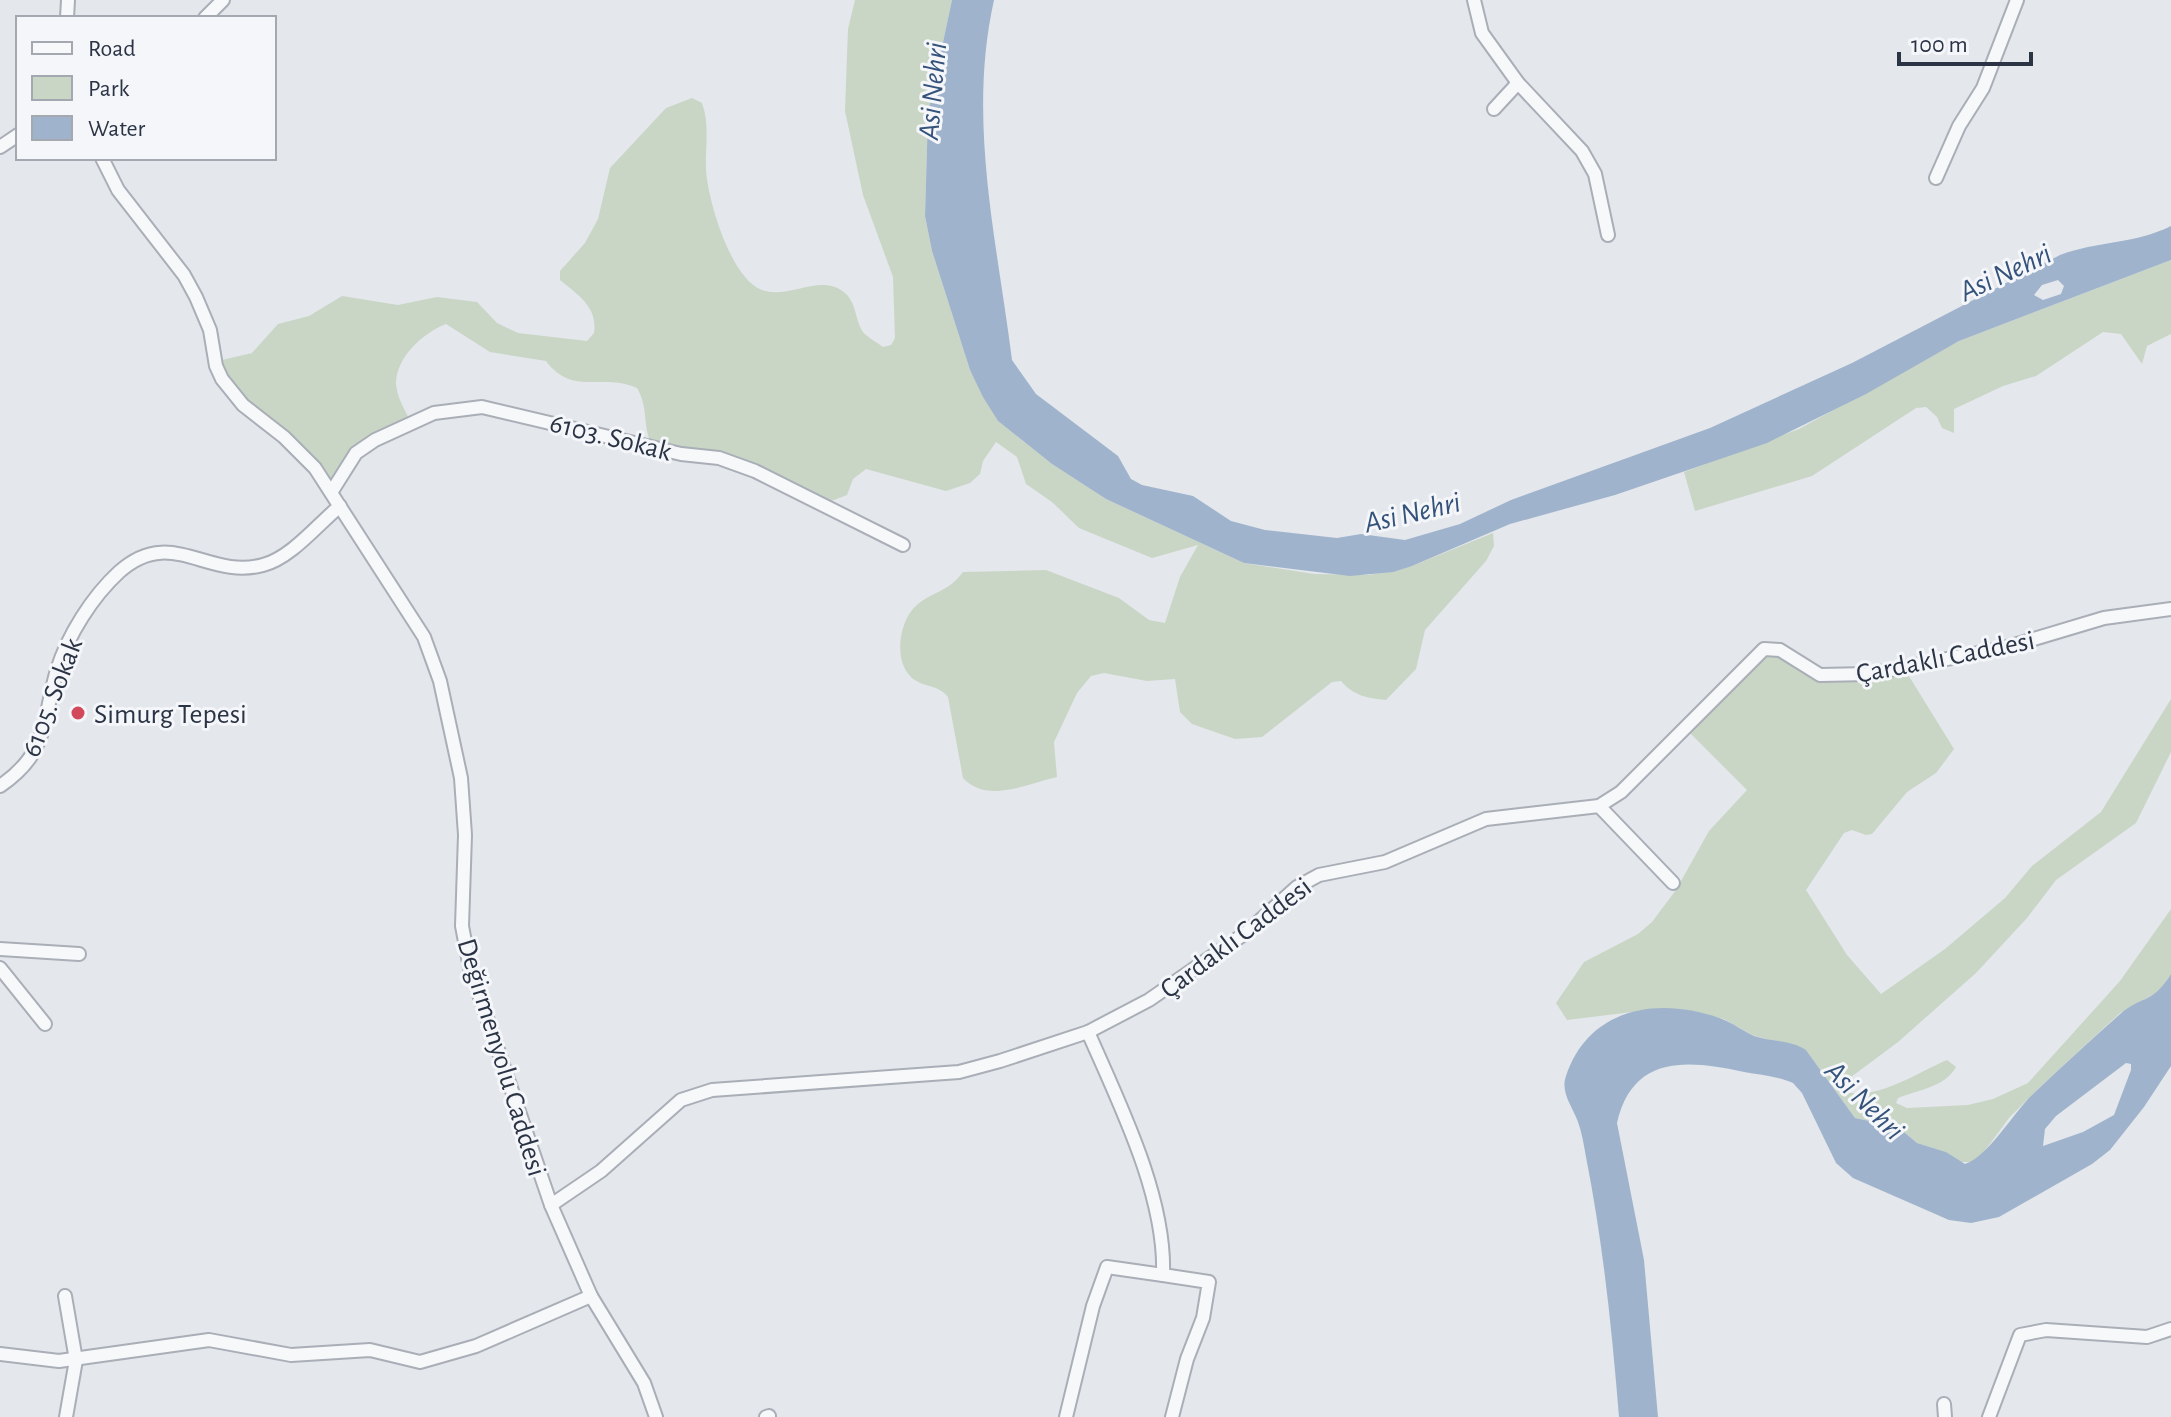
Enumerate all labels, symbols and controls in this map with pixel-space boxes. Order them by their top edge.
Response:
legend [16,16,276,160]
scale bar [1899,16,2031,66]
text: 100 m [1911,33,1968,57]
text: Road [88,37,136,61]
water label: Asi Nehri [914,41,952,142]
text: Park [88,77,129,101]
text: Water [88,117,146,141]
water label: Asi Nehri [1954,239,2056,308]
street label: 6103. Sokak [547,409,675,467]
water label: Asi Nehri [1360,487,1463,539]
street label: Çardaklı Caddesi [1854,627,2037,689]
street label: 6105. Sokak [17,634,88,761]
place label: Simurg Tepesi [94,701,247,729]
marker: Simurg Tepesi [69,704,87,722]
street label: Çardaklı Caddesi [1155,873,1317,1004]
street label: Değirmenyolu Caddesi [452,935,551,1180]
water label: Asi Nehri [1818,1055,1909,1146]

